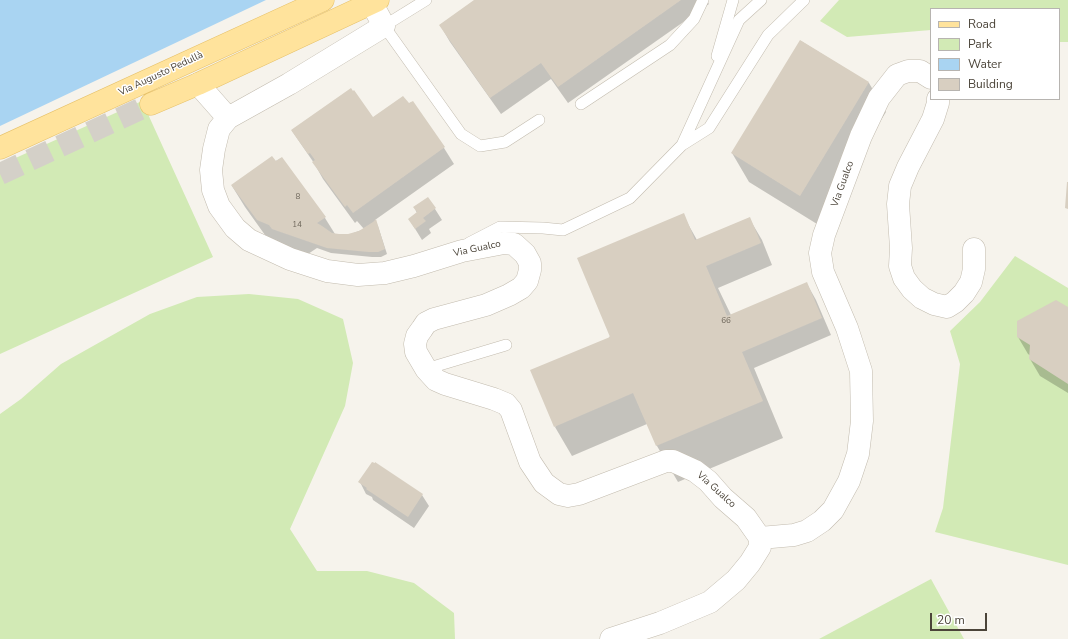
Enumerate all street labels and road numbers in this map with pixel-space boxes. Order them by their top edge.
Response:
street label: Via Augusto Pedullà [117,49,205,99]
street label: Via Gualco [829,159,857,209]
street label: Via Gualco [452,238,502,260]
street label: Via Gualco [694,469,738,511]

